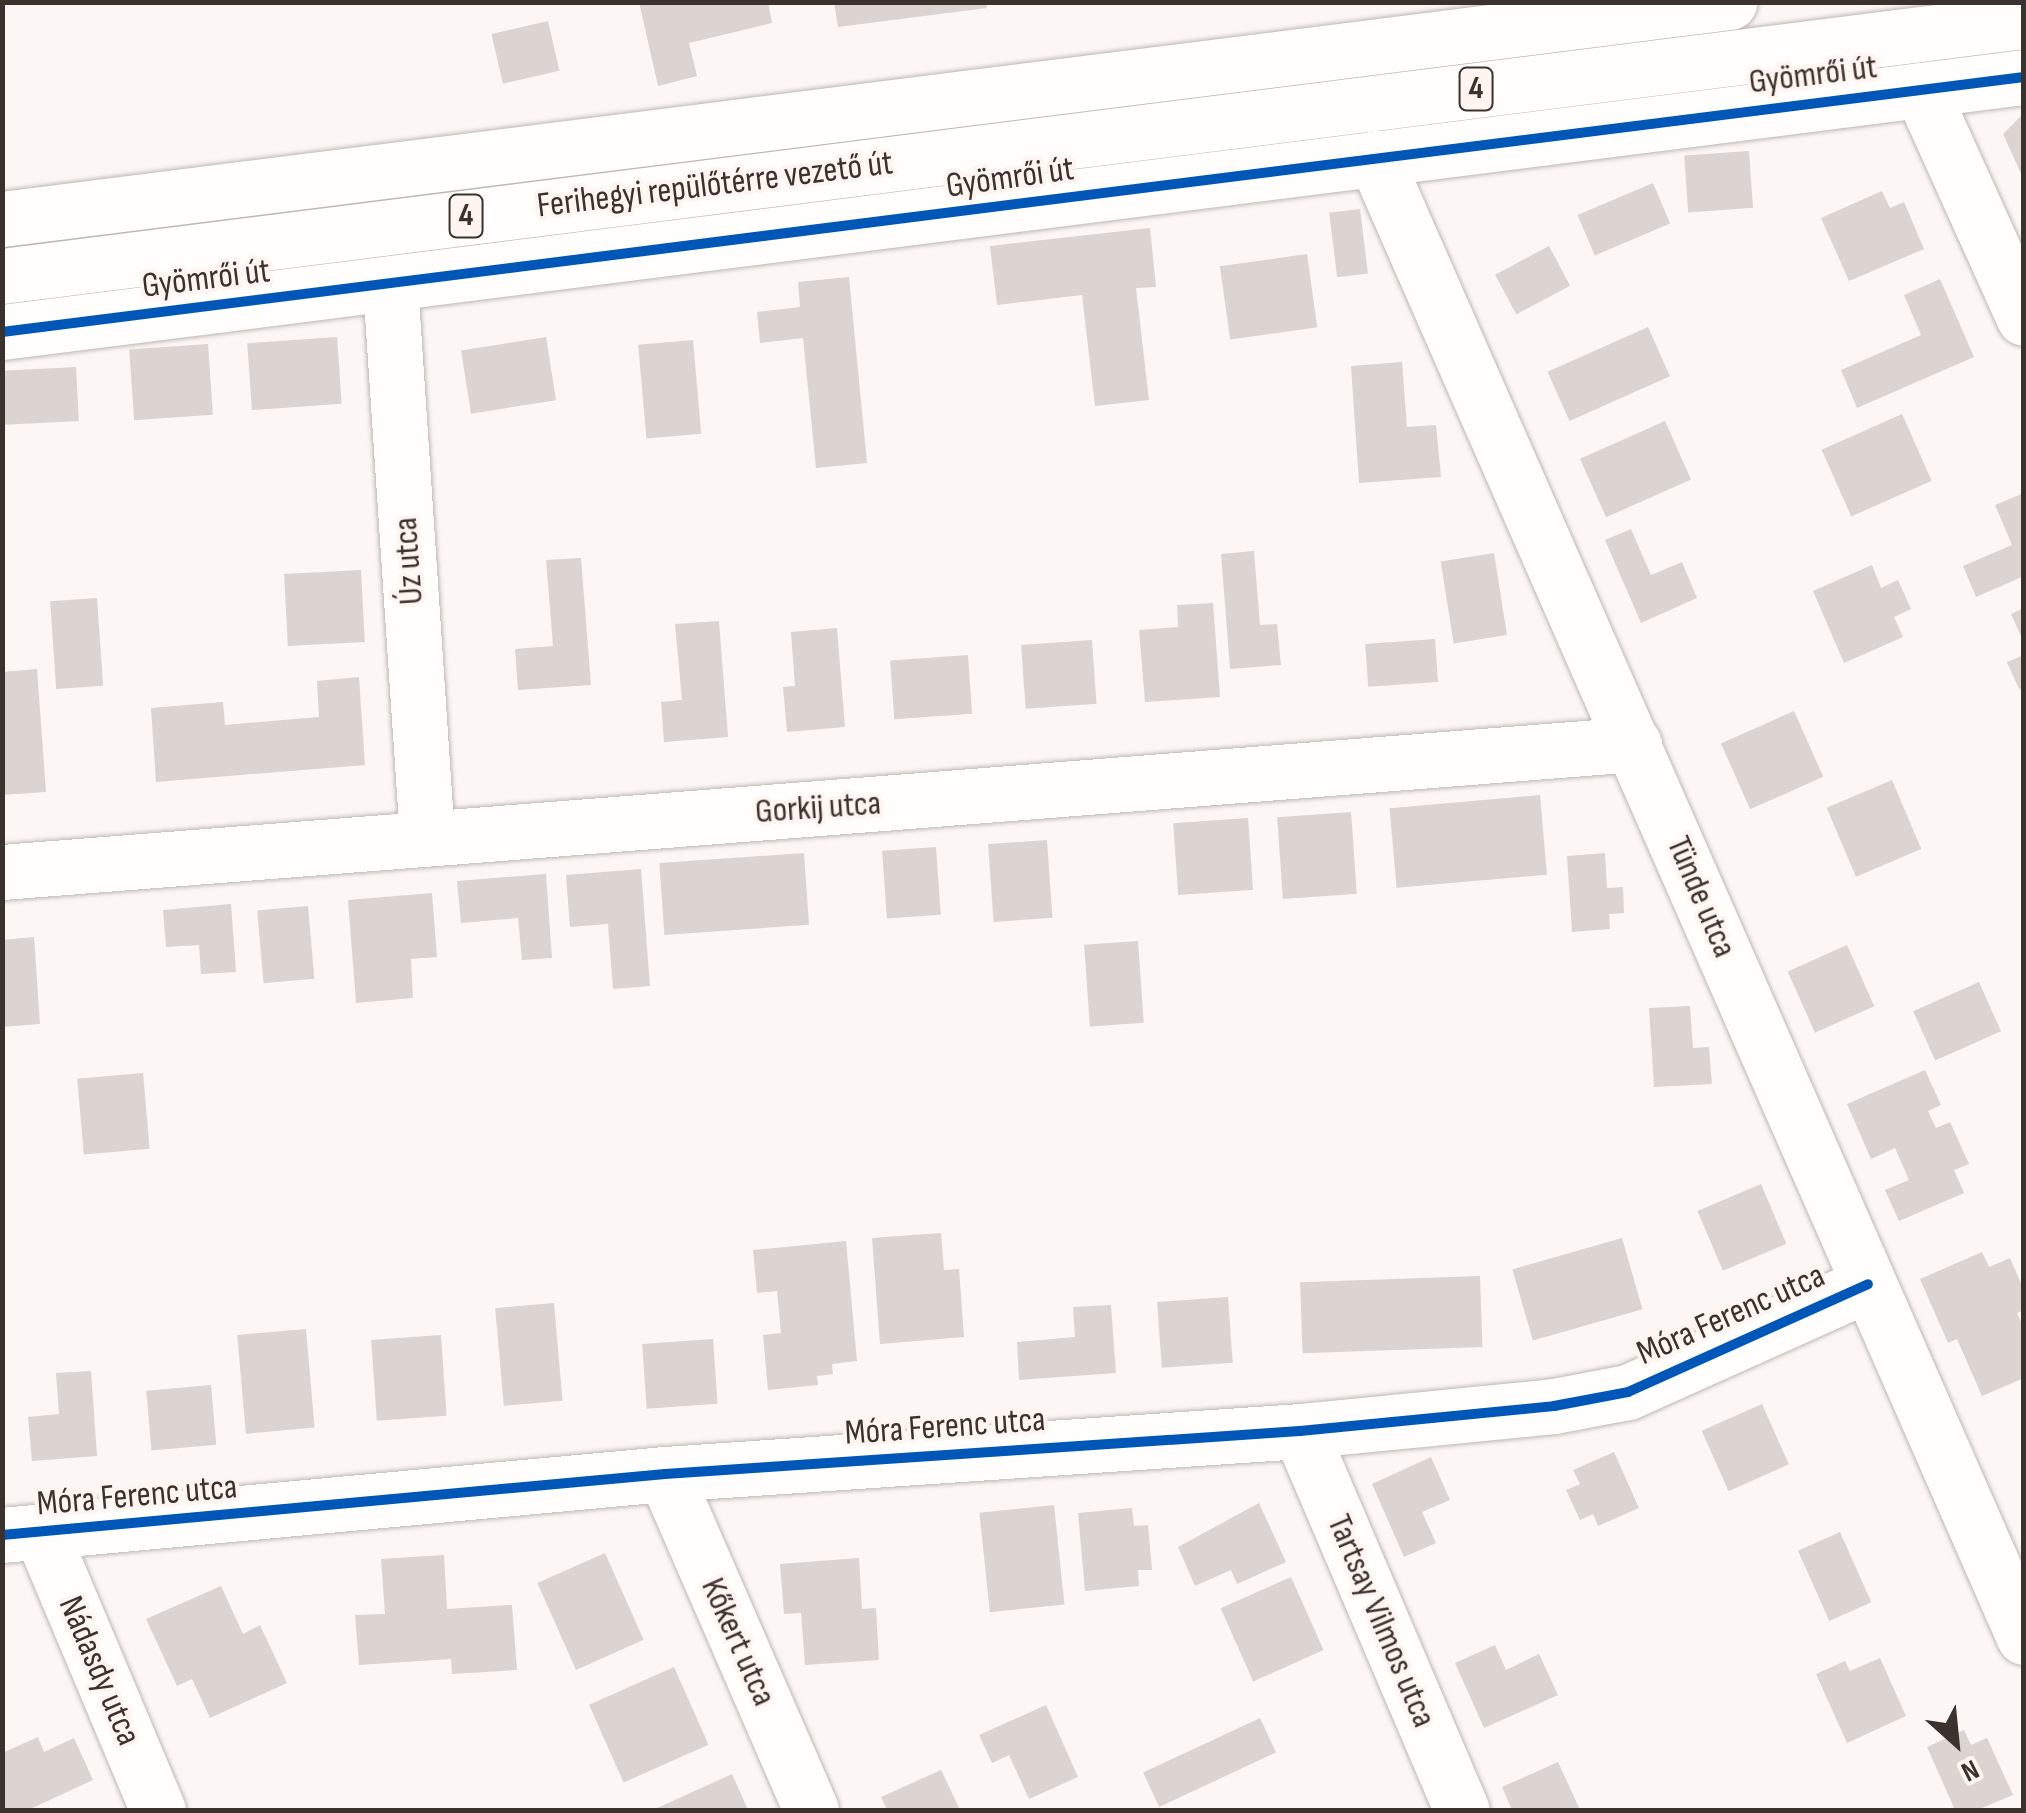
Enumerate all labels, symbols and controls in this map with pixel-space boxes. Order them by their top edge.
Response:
street label: Gyömrői út [1747,46,1879,104]
road number: 4 [1458,62,1494,116]
street label: Ferihegyi repülőtérre vezető út [535,142,895,228]
street label: Gyömrői út [943,148,1077,208]
road number: 4 [448,189,484,243]
street label: Gyömrői út [140,250,272,308]
street label: Úz utca [385,516,433,606]
street label: Gorkij utca [754,783,882,833]
street label: Tünde utca [1657,830,1745,964]
street label: Móra Ferenc utca [1631,1255,1831,1375]
street label: Móra Ferenc utca [843,1399,1047,1455]
street label: Móra Ferenc utca [35,1466,239,1526]
street label: Tartsay Vilmos utca [1317,1508,1445,1734]
street label: Kőkert utca [691,1572,785,1712]
street label: Nádasdy utca [49,1590,149,1752]
north arrow [1906,1693,2006,1793]
text: N [1956,1752,1984,1788]

